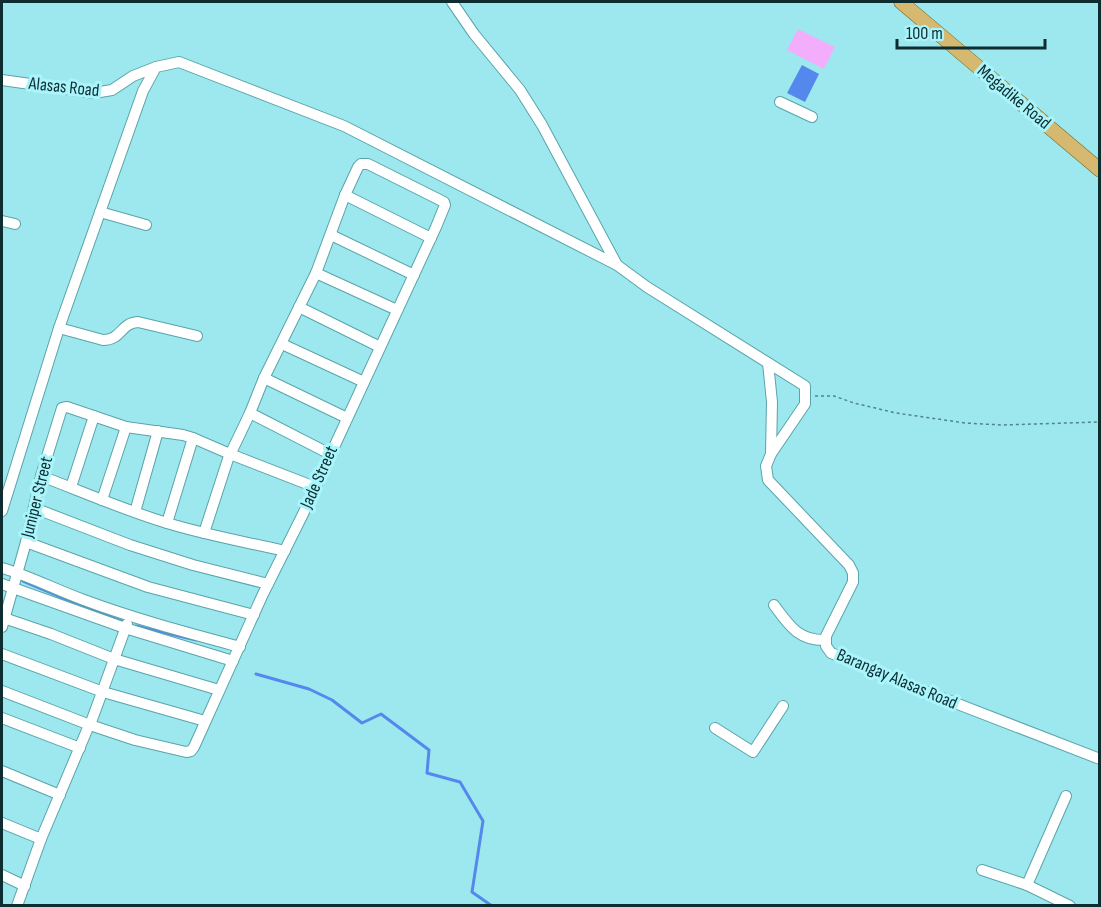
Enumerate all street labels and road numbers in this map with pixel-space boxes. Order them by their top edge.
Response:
street label: Megadike Road [973,60,1055,134]
street label: Alasas Road [27,73,100,101]
street label: Jade Street [296,442,342,512]
street label: Juniper Street [17,454,57,541]
street label: Barangay Alasas Road [834,644,960,714]

